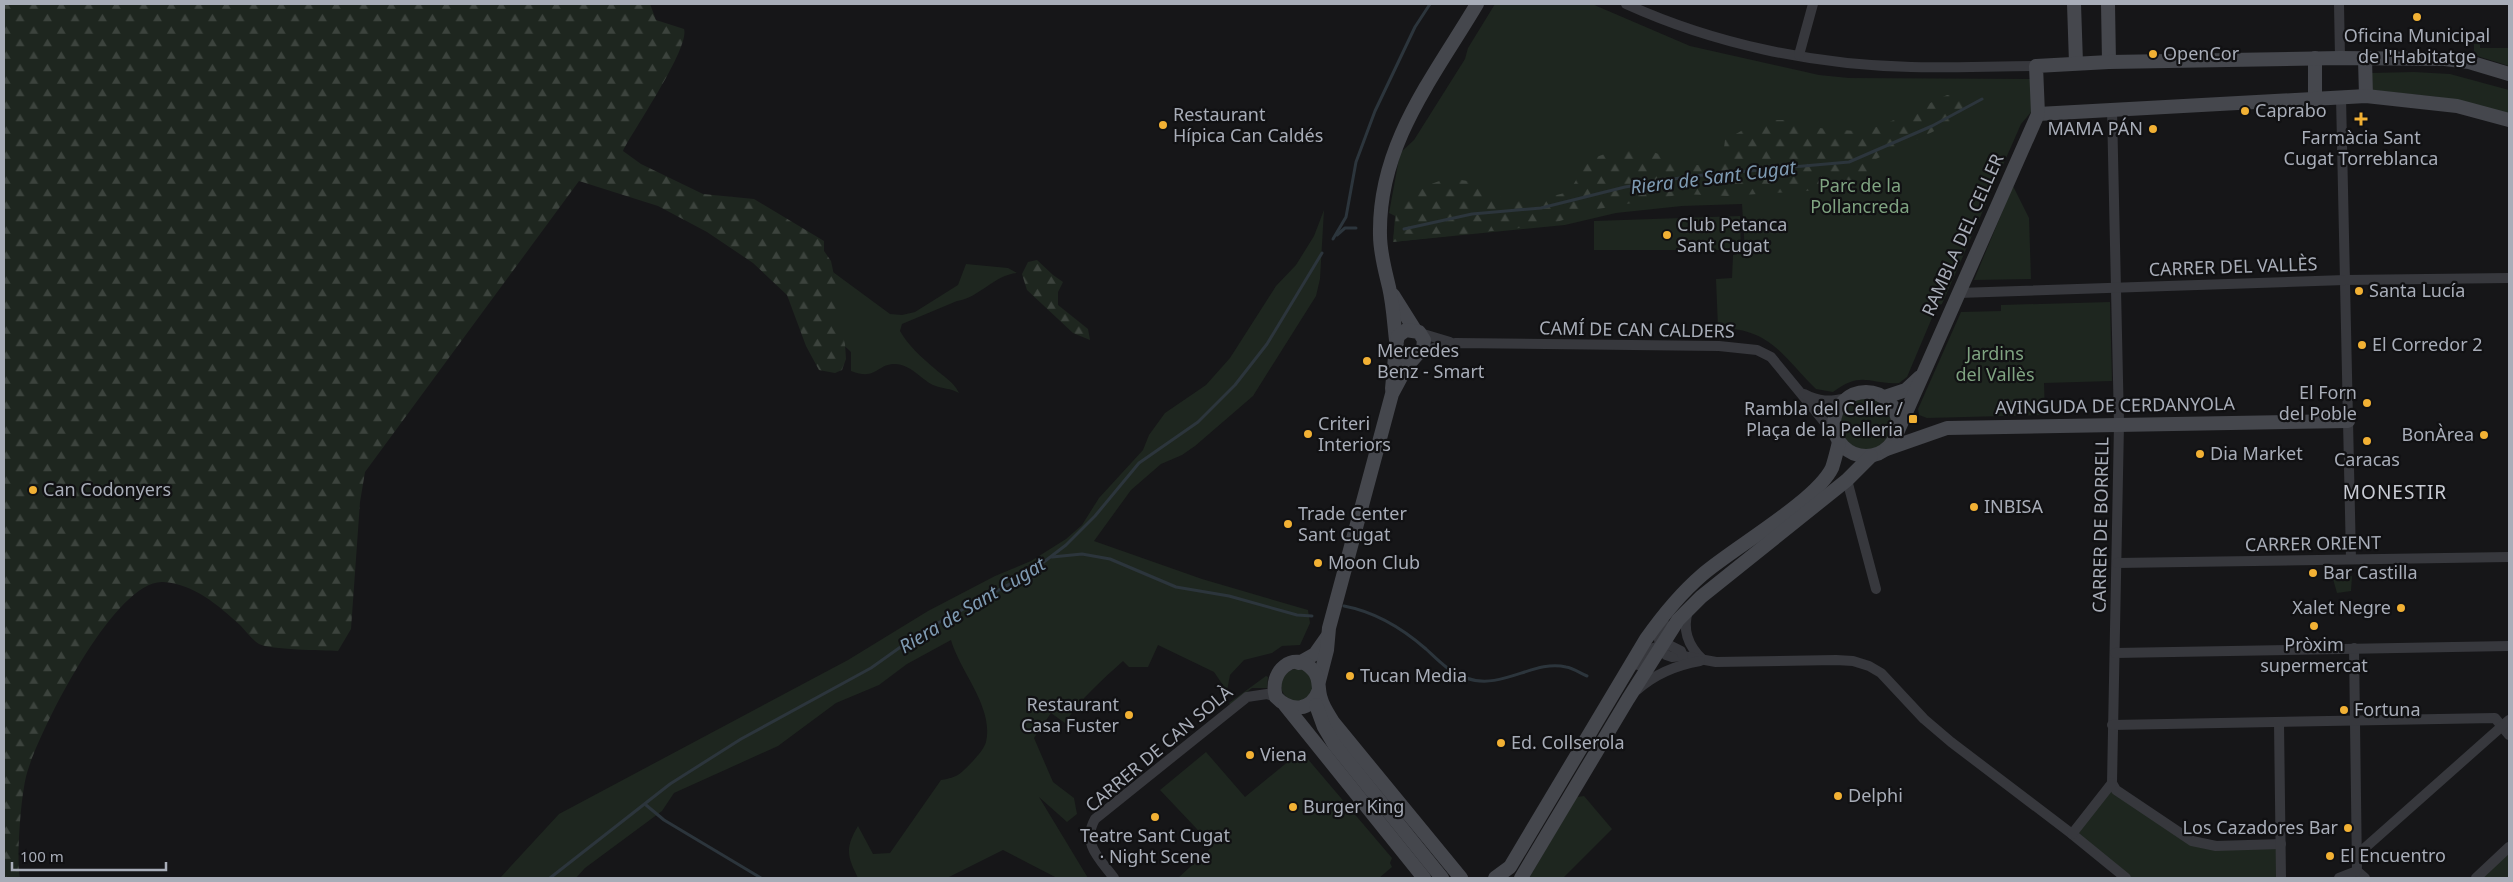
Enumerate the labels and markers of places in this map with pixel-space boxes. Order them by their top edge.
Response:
marker: Oficina Municipal de l'Habitatge [2411,11,2423,23]
place label: Oficina Municipal de l'Habitatge [2344,23,2490,68]
place label: OpenCor [2163,41,2240,65]
marker: OpenCor [2147,48,2159,60]
place label: Caprabo [2255,98,2327,122]
place label: Restaurant Hípica Can Caldés [1173,102,1323,147]
marker: Caprabo [2239,105,2251,117]
marker: Farmàcia Sant Cugat Torreblanca [2355,113,2367,125]
place label: MAMA PÁN [2047,116,2143,140]
marker: Restaurant Hípica Can Caldés [1157,119,1169,131]
marker: MAMA PÁN [2147,123,2159,135]
place label: Farmàcia Sant Cugat Torreblanca [2284,125,2438,170]
place label: Club Petanca Sant Cugat [1677,212,1787,257]
marker: Club Petanca Sant Cugat [1661,229,1673,241]
place label: Santa Lucía [2369,278,2465,302]
marker: Santa Lucía [2353,285,2365,297]
place label: El Corredor 2 [2372,332,2483,356]
place label: Mercedes Benz - Smart [1377,338,1485,383]
marker: El Corredor 2 [2356,339,2368,351]
marker: Mercedes Benz - Smart [1361,355,1373,367]
place label: El Forn del Poble [2279,380,2357,425]
place label: Rambla del Celler / Plaça de la Pelleria [1744,396,1903,441]
marker: El Forn del Poble [2361,397,2373,409]
place label: Criteri Interiors [1318,411,1391,456]
marker: Rambla del Celler / Plaça de la Pelleria [1907,413,1919,425]
place label: BonÀrea [2401,422,2474,446]
marker: Criteri Interiors [1302,428,1314,440]
marker: BonÀrea [2478,429,2490,441]
marker: Caracas [2361,435,2373,447]
place label: Dia Market [2210,441,2303,465]
place label: Caracas [2334,447,2400,471]
marker: Dia Market [2194,448,2206,460]
place label: Can Codonyers [43,477,171,501]
marker: Can Codonyers [27,484,39,496]
place label: INBISA [1984,494,2043,518]
place label: Trade Center Sant Cugat [1298,501,1407,546]
marker: INBISA [1968,501,1980,513]
marker: Trade Center Sant Cugat [1282,518,1294,530]
place label: Moon Club [1328,550,1420,574]
marker: Moon Club [1312,557,1324,569]
place label: Bar Castilla [2323,560,2418,584]
marker: Bar Castilla [2307,567,2319,579]
place label: Xalet Negre [2292,595,2391,619]
marker: Xalet Negre [2395,602,2407,614]
marker: Pròxim supermercat [2308,620,2320,632]
place label: Pròxim supermercat [2260,632,2368,677]
place label: Tucan Media [1360,663,1467,687]
marker: Tucan Media [1344,670,1356,682]
place label: Restaurant Casa Fuster [1021,692,1120,737]
place label: Fortuna [2354,697,2421,721]
marker: Fortuna [2338,704,2350,716]
marker: Restaurant Casa Fuster [1123,709,1135,721]
place label: Ed. Collserola [1511,730,1625,754]
marker: Ed. Collserola [1495,737,1507,749]
place label: Viena [1260,742,1307,766]
marker: Viena [1244,749,1256,761]
place label: Delphi [1848,783,1903,807]
marker: Delphi [1832,790,1844,802]
place label: Burger King [1303,794,1404,818]
marker: Burger King [1287,801,1299,813]
marker: Teatre Sant Cugat · Night Scene [1149,811,1161,823]
place label: Los Cazadores Bar [2183,815,2339,839]
marker: Los Cazadores Bar [2342,822,2354,834]
place label: Teatre Sant Cugat · Night Scene [1080,823,1230,868]
place label: El Encuentro [2340,843,2446,867]
marker: El Encuentro [2324,850,2336,862]

